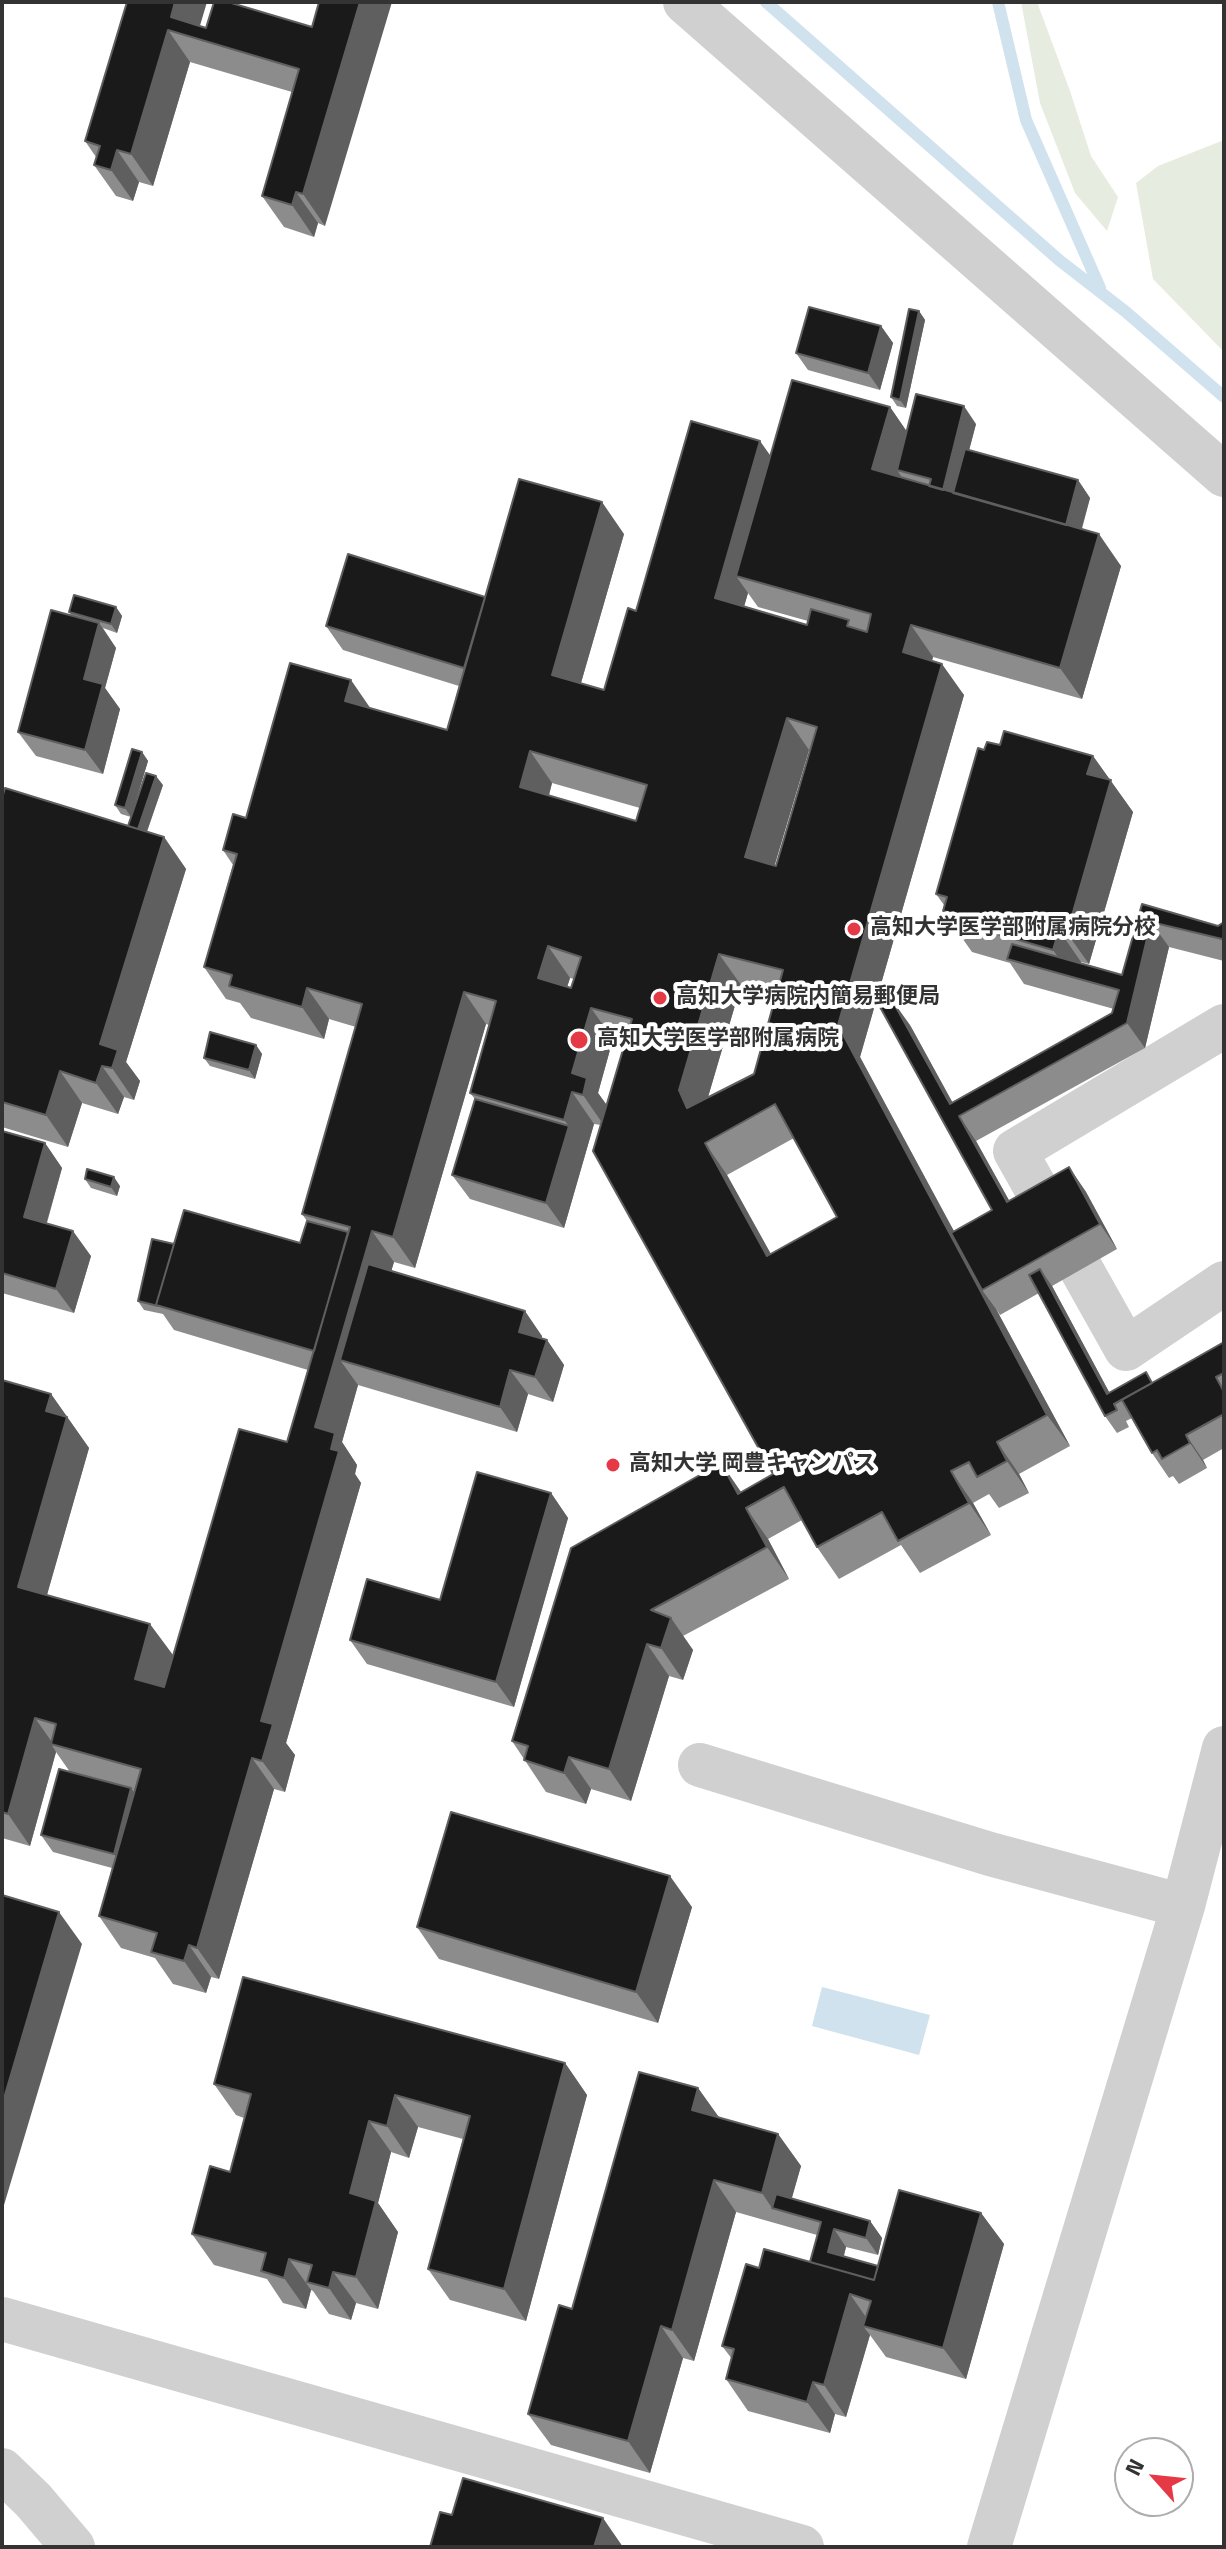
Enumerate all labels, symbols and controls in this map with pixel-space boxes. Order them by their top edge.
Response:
place label: 高知大学医学部附属病院分校 [870,916,1156,942]
marker: 高知大学医学部附属病院分校 [845,920,863,938]
place label: 高知大学病院内簡易郵便局 [676,985,940,1011]
marker: 高知大学病院内簡易郵便局 [651,989,669,1007]
place label: 高知大学医学部附属病院 [597,1027,839,1053]
marker: 高知大学医学部附属病院 [568,1029,590,1051]
place label: 高知大学 岡豊キャンパス [629,1452,876,1478]
marker: 高知大学 岡豊キャンパス [604,1456,622,1474]
north arrow [1114,2437,1194,2517]
text: N [1116,2453,1153,2482]

